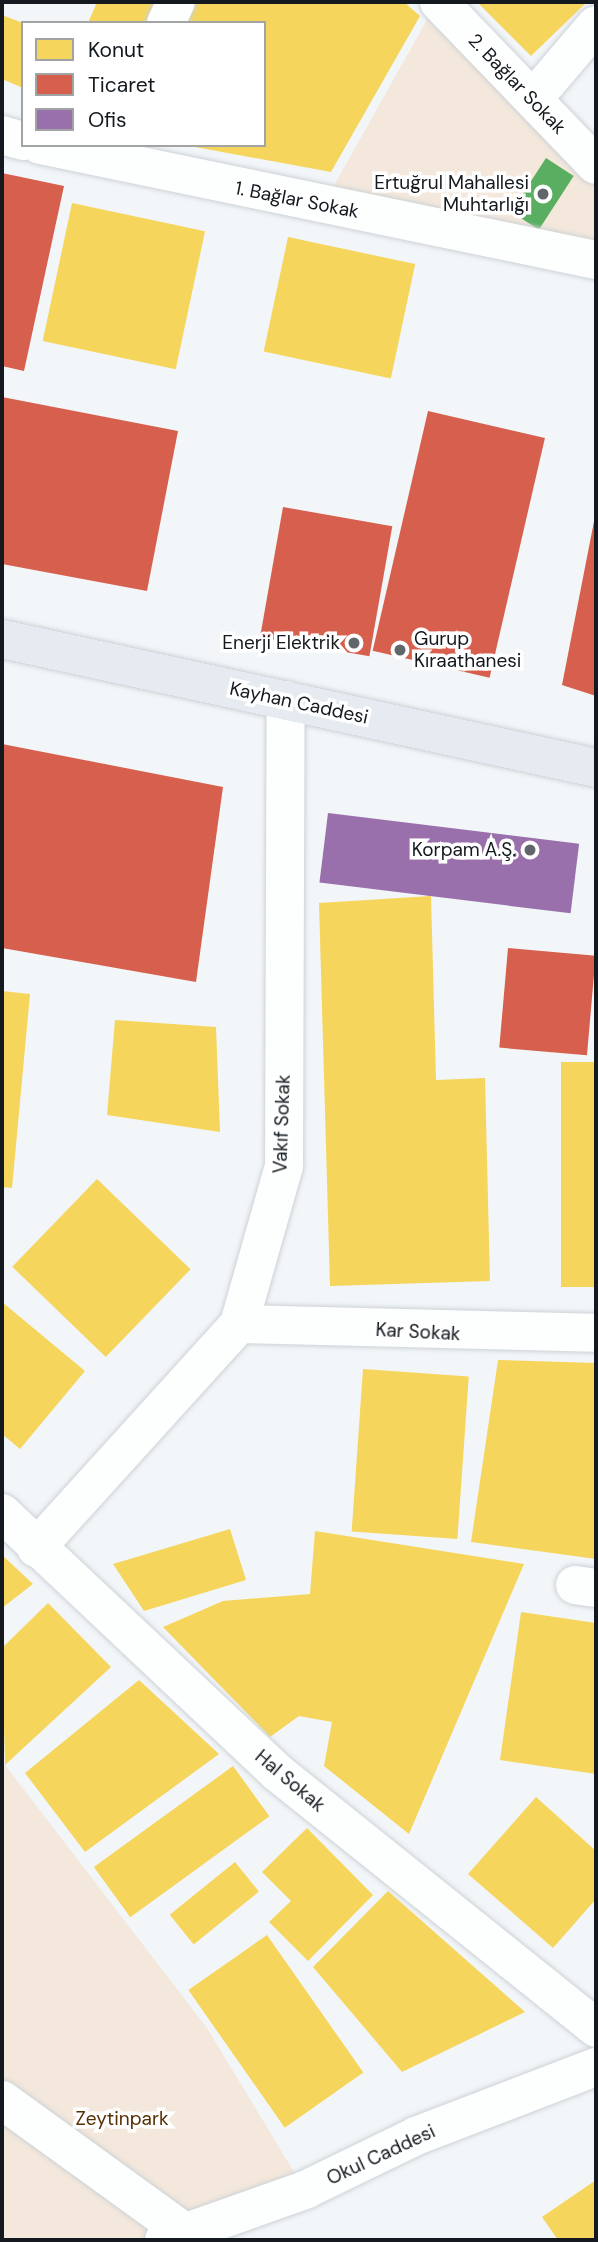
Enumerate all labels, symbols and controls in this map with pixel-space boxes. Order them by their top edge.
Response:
legend [21,21,266,147]
street label: 2. Bağlar Sokak [463,29,571,139]
text: Konut [88,36,144,64]
text: Ticaret [88,71,155,99]
text: Ofis [88,106,127,134]
place label: Ertuğrul Mahallesi Muhtarlığı [374,172,529,216]
street label: 1. Bağlar Sokak [233,177,361,223]
marker: Ertuğrul Mahallesi Muhtarlığı [535,186,551,202]
place label: Gurup Kıraathanesi [414,628,521,672]
place label: Enerji Elektrik [222,632,340,654]
marker: Enerji Elektrik [346,635,362,651]
marker: Gurup Kıraathanesi [392,642,408,658]
street label: Kayhan Caddesi [228,677,370,729]
place label: Korpam A.Ş. [412,839,516,861]
marker: Korpam A.Ş. [522,842,538,858]
street label: Vakıf Sokak [269,1074,295,1174]
street label: Kar Sokak [375,1318,461,1346]
street label: Hal Sokak [250,1745,330,1817]
park label: Zeytinpark [75,2108,169,2130]
street label: Okul Caddesi [323,2120,439,2190]

